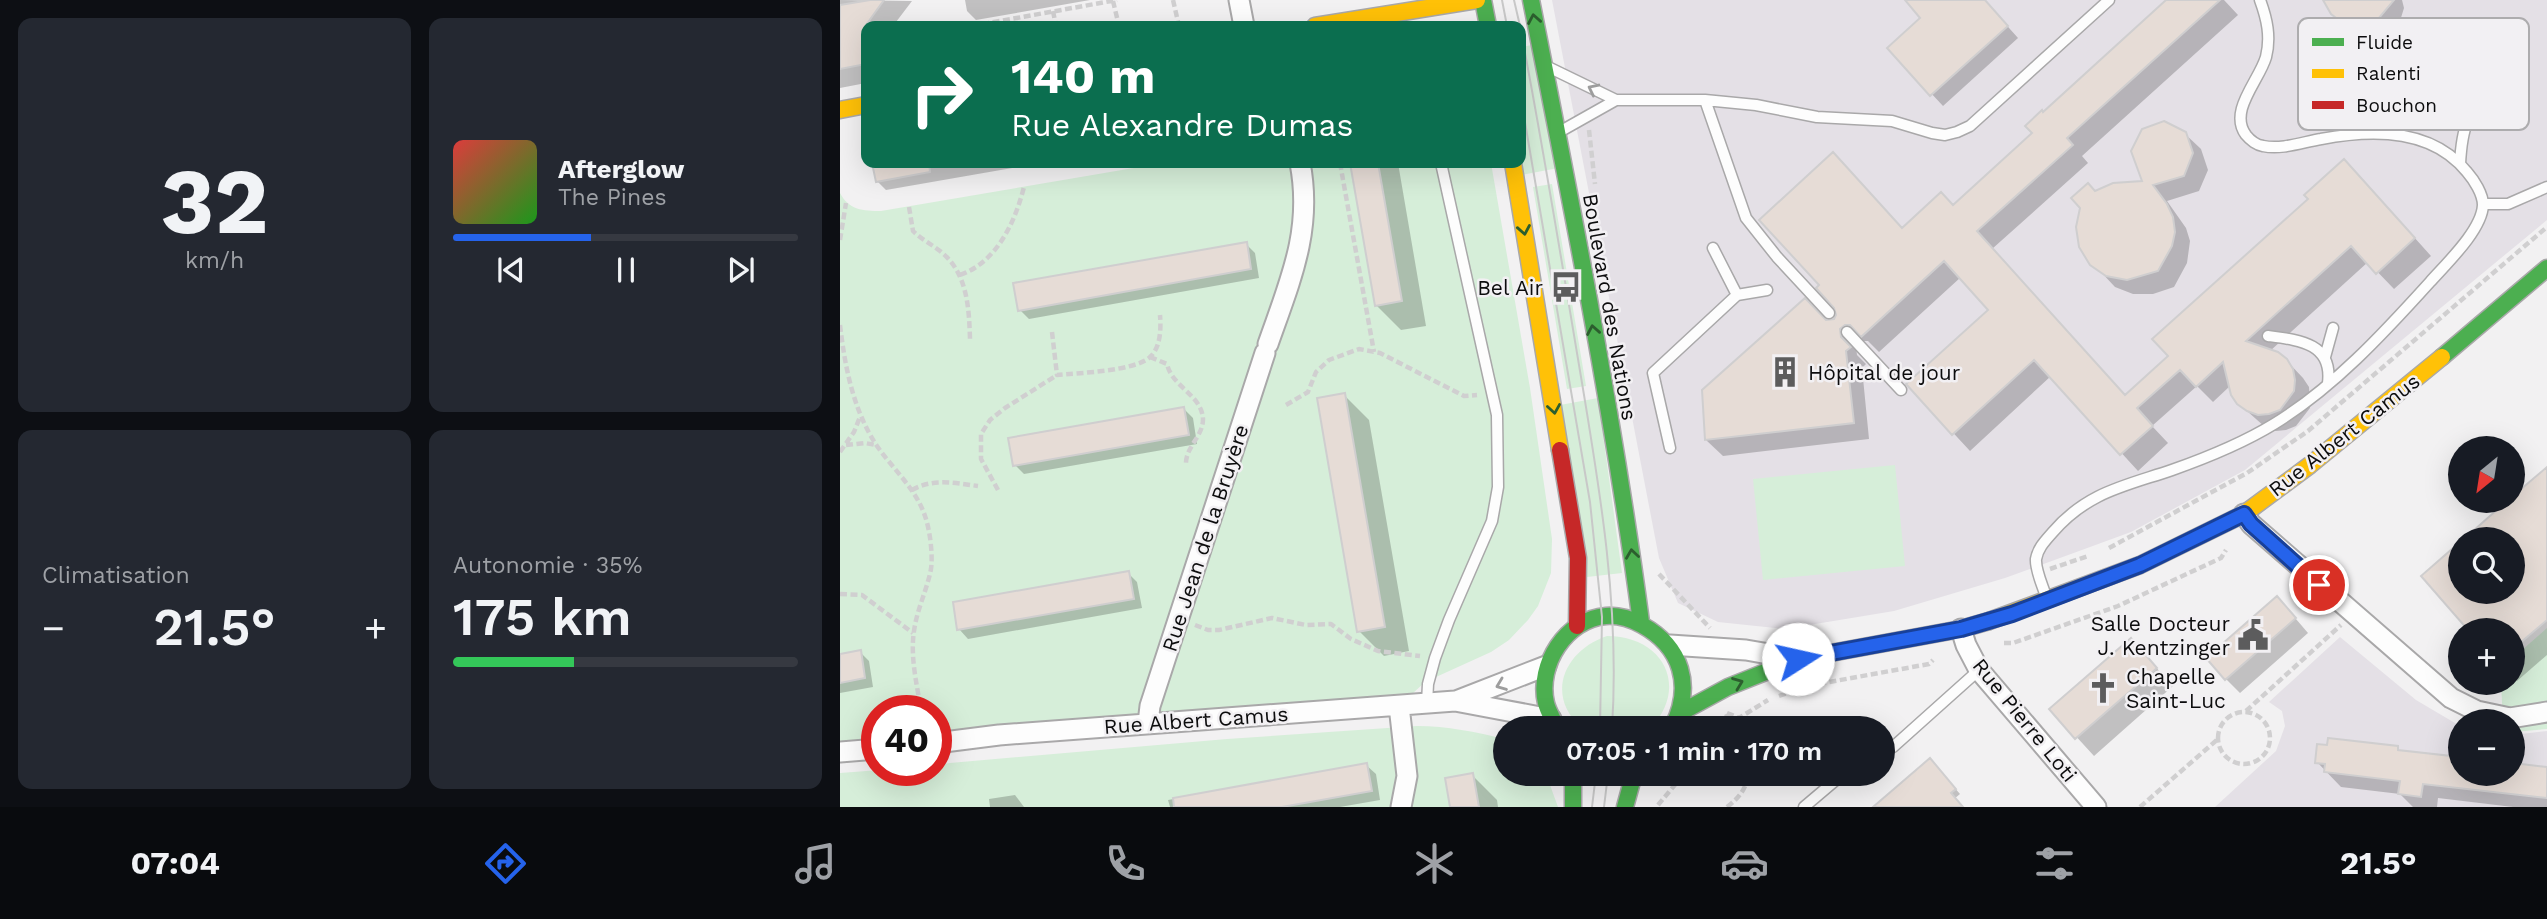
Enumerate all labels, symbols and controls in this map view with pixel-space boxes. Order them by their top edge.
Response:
one-way arrow [1528,13,1543,25]
legend [2298,18,2529,130]
text: Fluide [2356,31,2413,54]
text: 140 m [1011,47,1155,105]
icon: right [896,49,987,140]
text: Ralenti [2356,62,2421,85]
one-way arrow [1588,83,1600,97]
text: Bouchon [2356,94,2437,117]
text: Rue Alexandre Dumas [1011,106,1353,144]
text: 32 [160,148,269,255]
text: Afterglow [558,154,684,184]
text: The Pines [558,184,667,211]
street label: Boulevard des Nations [1578,192,1642,422]
one-way arrow [1516,224,1531,236]
text: km/h [185,247,244,274]
icon: previous [492,251,530,289]
icon: pause [607,251,645,289]
icon: next [722,251,760,289]
bus stop icon: Bel Air [1549,270,1583,304]
place label: Bel Air [1477,275,1543,300]
one-way arrow [1586,324,1601,336]
building icon: Hôpital de jour [1768,355,1802,389]
place label: Hôpital de jour [1808,360,1961,385]
street label: Rue Albert Camus [2263,368,2425,502]
one-way arrow [1547,404,1562,415]
street label: Rue Jean de la Bruyère [1156,421,1254,655]
north arrow [2448,436,2525,513]
map controls [2448,436,2525,786]
button: search [2448,527,2525,604]
one-way arrow [1624,548,1639,560]
text: Autonomie · 35% [453,552,642,579]
pin [2289,555,2349,615]
text: Climatisation [42,562,190,589]
icon: arrive [2300,566,2338,604]
text: 175 km [453,587,632,648]
text: 21.5° [153,597,276,658]
text: − [42,606,65,650]
text: + [364,606,387,650]
place label: Salle Docteur J. Kentzinger [2091,611,2230,660]
public building icon: Salle Docteur J. Kentzinger [2236,618,2270,652]
button: + [2448,618,2525,695]
position arrow [1761,622,1835,696]
street label: Rue Pierre Loti [1968,653,2082,787]
place label: Chapelle Saint-Luc [2126,664,2226,713]
church icon: Chapelle Saint-Luc [2086,671,2120,705]
one-way arrow [1495,676,1507,690]
one-way arrow [1731,678,1743,692]
speed limit sign: 40 [861,695,952,786]
street label: Rue Albert Camus [1103,701,1289,739]
button: − [2448,709,2525,786]
text: 07:05 · 1 min · 170 m [1566,736,1822,766]
icon: directions [481,839,530,888]
icon: music [791,839,840,888]
icon: phone [1101,839,1150,888]
icon: climate [1410,839,1459,888]
icon: car [1720,839,1769,888]
icon: filters [2030,839,2079,888]
text: 07:04 [130,844,220,882]
text: 21.5° [2340,844,2417,882]

